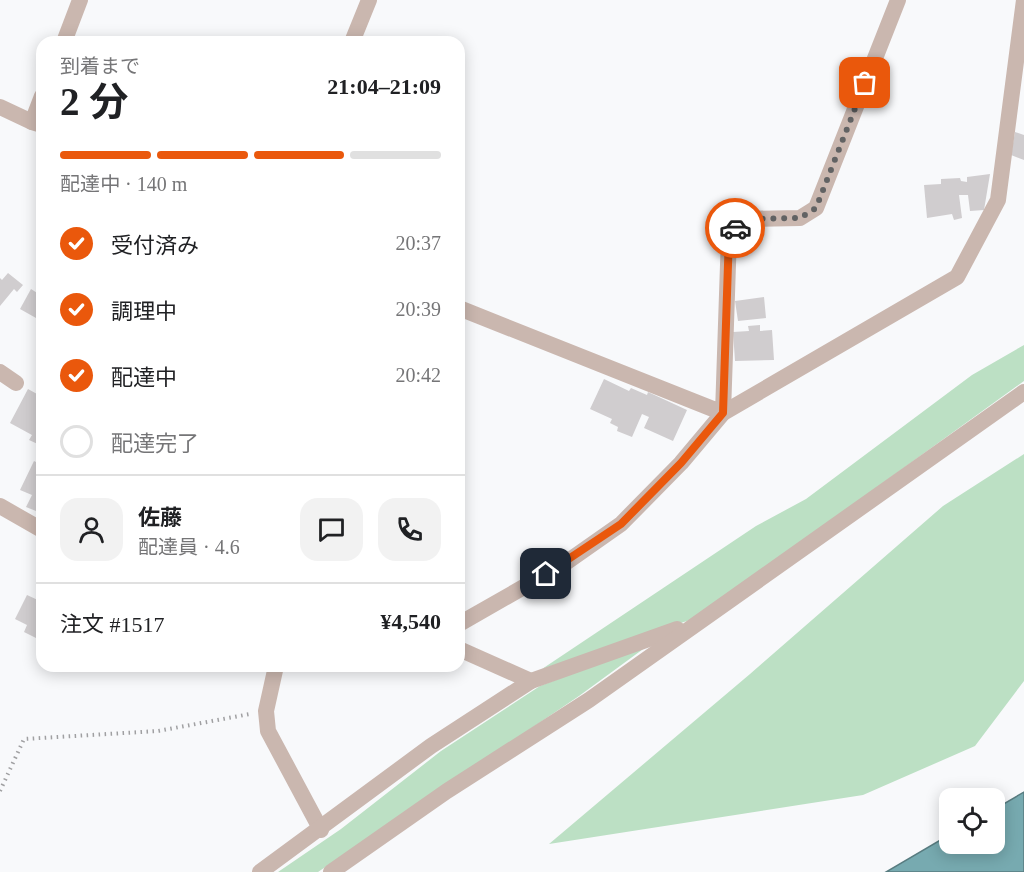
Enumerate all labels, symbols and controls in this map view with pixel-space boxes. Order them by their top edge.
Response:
text: 到着まで [60,55,140,77]
pin [839,57,890,108]
icon: bag [848,66,881,99]
text: 21:04–21:09 [327,74,441,99]
text: 2 分 [60,80,128,123]
text: 配達中 · 140 m [60,173,187,195]
courier [705,198,765,258]
icon: car [719,212,752,245]
icon: check [60,227,93,260]
text: 20:37 [395,232,441,254]
text: 受付済み [111,233,199,258]
icon: check [60,293,93,326]
text: 20:39 [395,298,441,320]
text: 調理中 [111,299,177,324]
icon: check [60,359,93,392]
text: 20:42 [395,364,441,386]
text: 配達中 [111,365,177,390]
text: 配達完了 [111,431,199,456]
button: person [60,498,123,561]
button: chat [300,498,363,561]
button: phone [378,498,441,561]
text: 佐藤 [138,505,182,530]
text: 配達員 · 4.6 [138,536,240,558]
pin [520,548,571,599]
icon: home [529,557,562,590]
text: ¥4,540 [381,609,441,634]
text: 注文 #1517 [60,612,165,637]
map controls [939,788,1005,854]
button: locate [939,788,1005,854]

